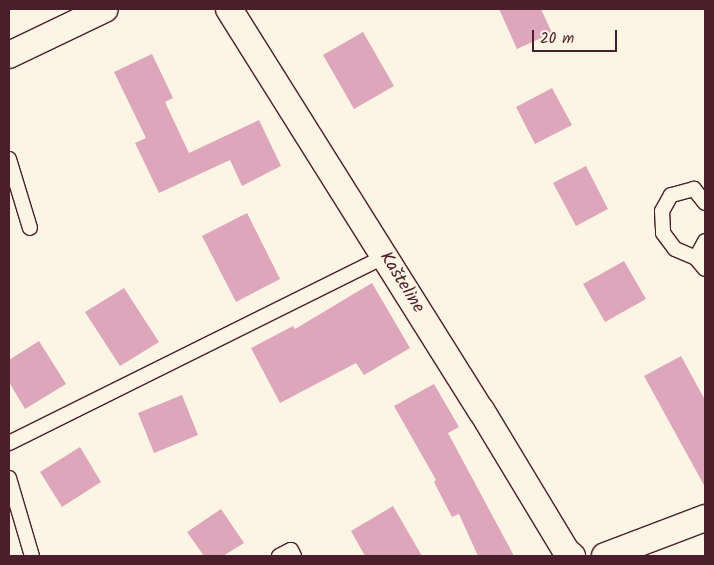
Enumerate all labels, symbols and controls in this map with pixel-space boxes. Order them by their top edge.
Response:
scale bar [534,20,619,52]
text: 20 m [540,27,574,51]
street label: Kašteline [374,248,428,318]

